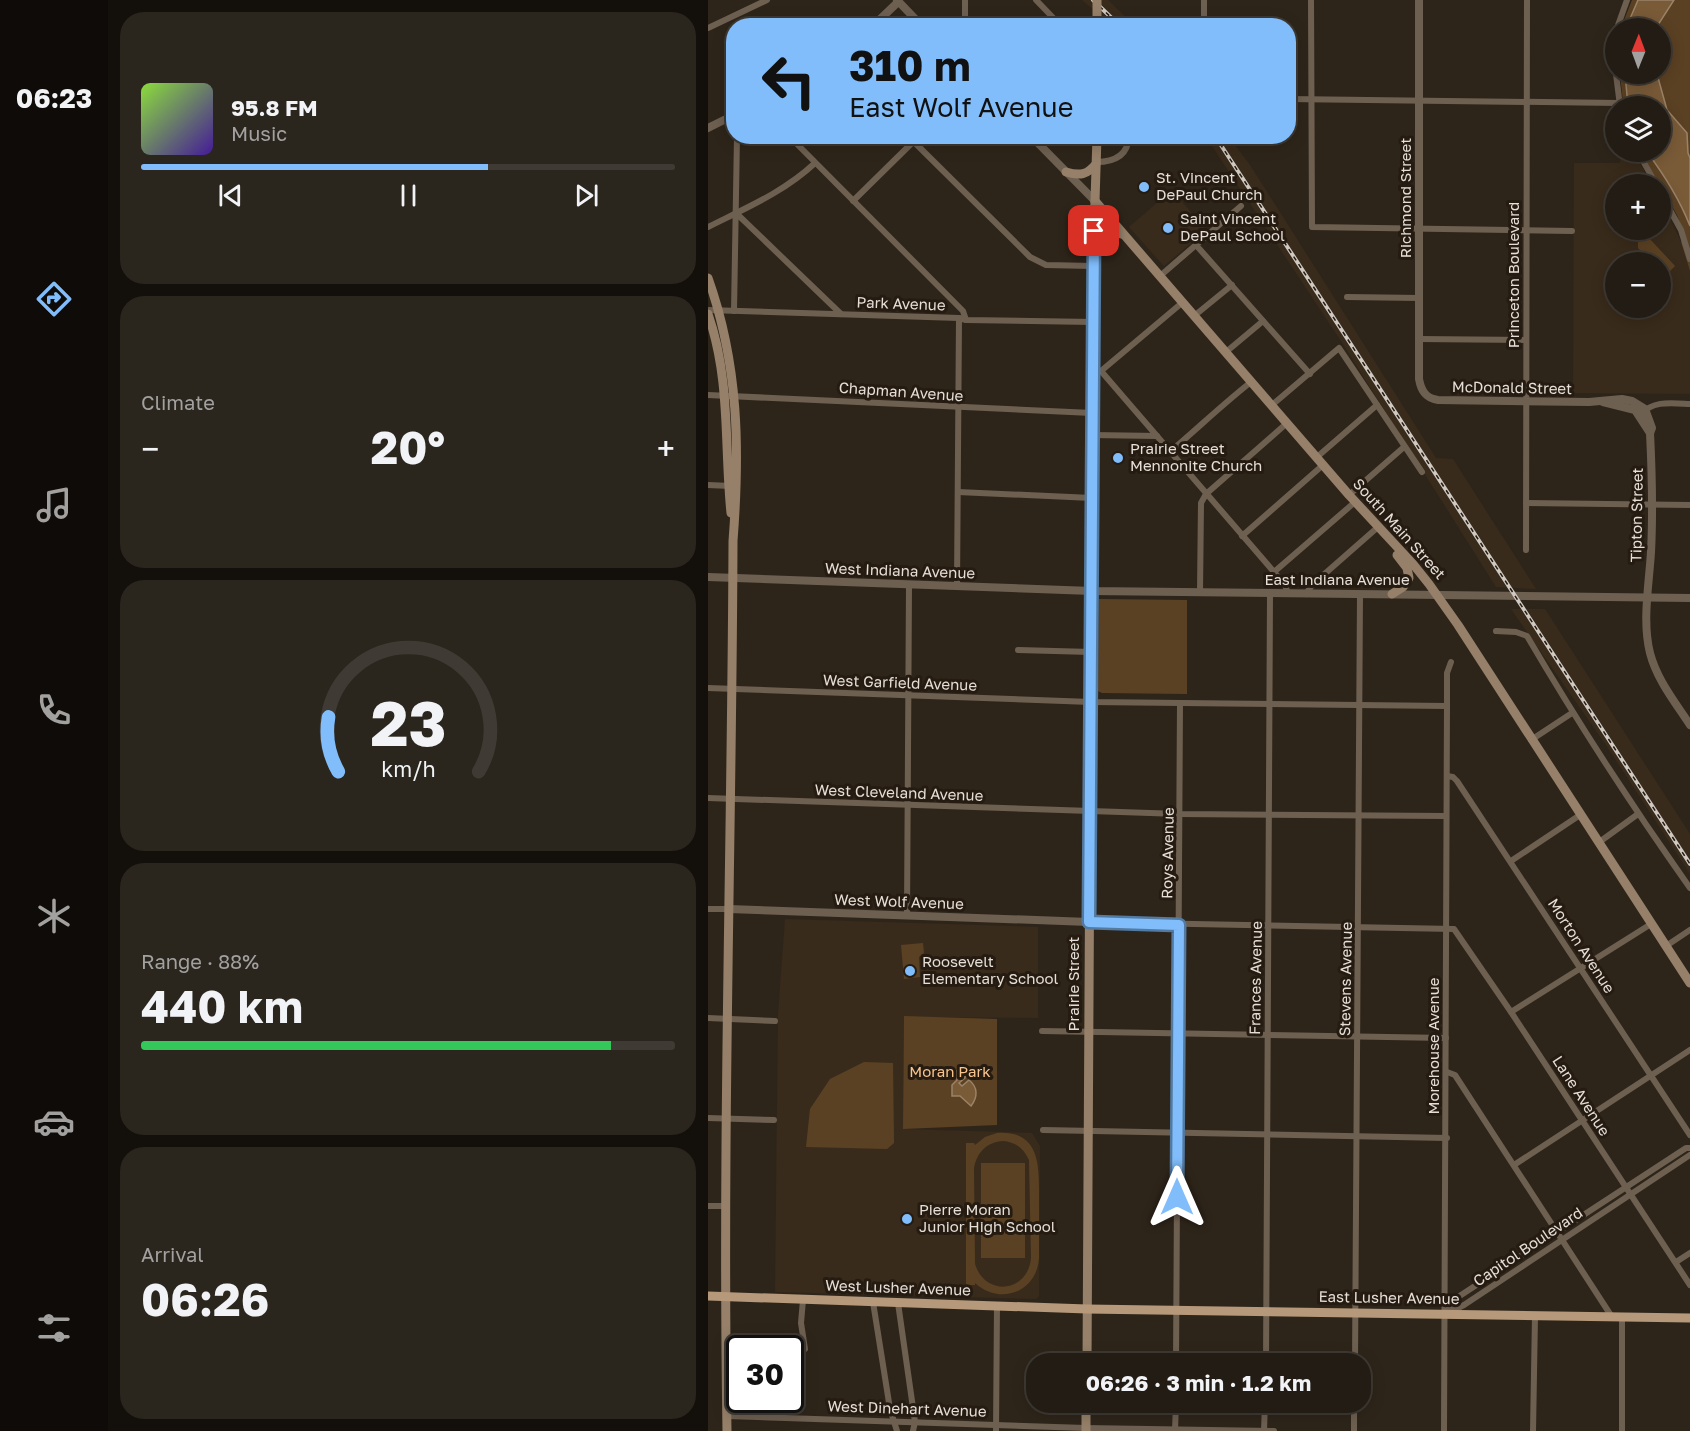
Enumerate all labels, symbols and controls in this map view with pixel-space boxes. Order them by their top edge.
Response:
north arrow [1605,18,1671,84]
map controls [1605,18,1671,318]
text: 310 m [849,40,971,90]
icon: left [750,42,828,120]
text: 06:23 [16,82,92,114]
text: East Wolf Avenue [849,91,1073,123]
text: 95.8 FM [231,94,318,121]
button: layers [1605,96,1671,162]
text: Music [231,121,287,145]
street label: Richmond Street [1396,138,1414,258]
place label: St. Vincent DePaul Church [1156,168,1263,203]
button: + [1605,174,1671,240]
icon: previous [214,179,247,212]
icon: pause [392,179,425,212]
icon: next [570,179,603,212]
marker: St. Vincent DePaul Church [1137,180,1151,194]
street label: Princeton Boulevard [1504,202,1522,348]
pin [1068,205,1119,256]
place label: Saint Vincent DePaul School [1180,209,1285,244]
icon: arrive [1077,214,1110,247]
marker: Saint Vincent DePaul School [1161,221,1175,235]
button: − [1605,252,1671,318]
icon: directions [33,278,75,320]
street label: Park Avenue [856,292,946,314]
street label: McDonald Street [1452,377,1572,397]
street label: Chapman Avenue [838,378,964,404]
text: Climate [141,390,215,414]
text: 20° [371,420,445,474]
text: − [141,429,159,468]
text: + [657,429,675,468]
place label: Prairie Street Mennonite Church [1130,439,1262,474]
marker: Prairie Street Mennonite Church [1111,451,1125,465]
street label: Tipton Street [1626,467,1646,563]
street label: South Main Street [1350,474,1450,582]
icon: music [33,484,75,526]
street label: West Indiana Avenue [825,558,976,582]
street label: East Indiana Avenue [1264,570,1410,588]
street label: West Garfield Avenue [823,670,978,694]
text: 23 [370,686,446,761]
icon: phone [33,689,75,731]
text: km/h [381,757,435,783]
street label: West Cleveland Avenue [814,780,984,804]
street label: Roys Avenue [1157,807,1177,899]
street label: West Wolf Avenue [834,890,964,912]
icon: climate [33,895,75,937]
street label: Morton Avenue [1545,895,1619,996]
street label: Frances Avenue [1245,921,1265,1035]
street label: Stevens Avenue [1335,921,1355,1036]
street label: Prairie Street [1064,937,1082,1031]
text: Range · 88% [141,949,259,973]
place label: Roosevelt Elementary School [922,952,1058,987]
marker: Roosevelt Elementary School [903,964,917,978]
street label: Morehouse Avenue [1424,977,1442,1114]
text: 440 km [141,979,303,1033]
street label: Lane Avenue [1549,1052,1615,1139]
park label: Moran Park [909,1062,991,1080]
icon: car [33,1101,75,1143]
position arrow [1145,1165,1209,1229]
place label: Pierre Moran Junior High School [919,1200,1056,1235]
street label: Capitol Boulevard [1469,1203,1586,1289]
marker: Pierre Moran Junior High School [900,1212,914,1226]
text: Arrival [141,1242,204,1266]
text: 06:26 [141,1272,269,1326]
street label: West Lusher Avenue [825,1275,972,1299]
street label: East Lusher Avenue [1318,1287,1460,1307]
icon: filters [33,1307,75,1349]
speed limit sign: 30 [726,1335,804,1413]
text: 06:26 · 3 min · 1.2 km [1086,1369,1311,1396]
street label: West Dinehart Avenue [827,1396,987,1420]

